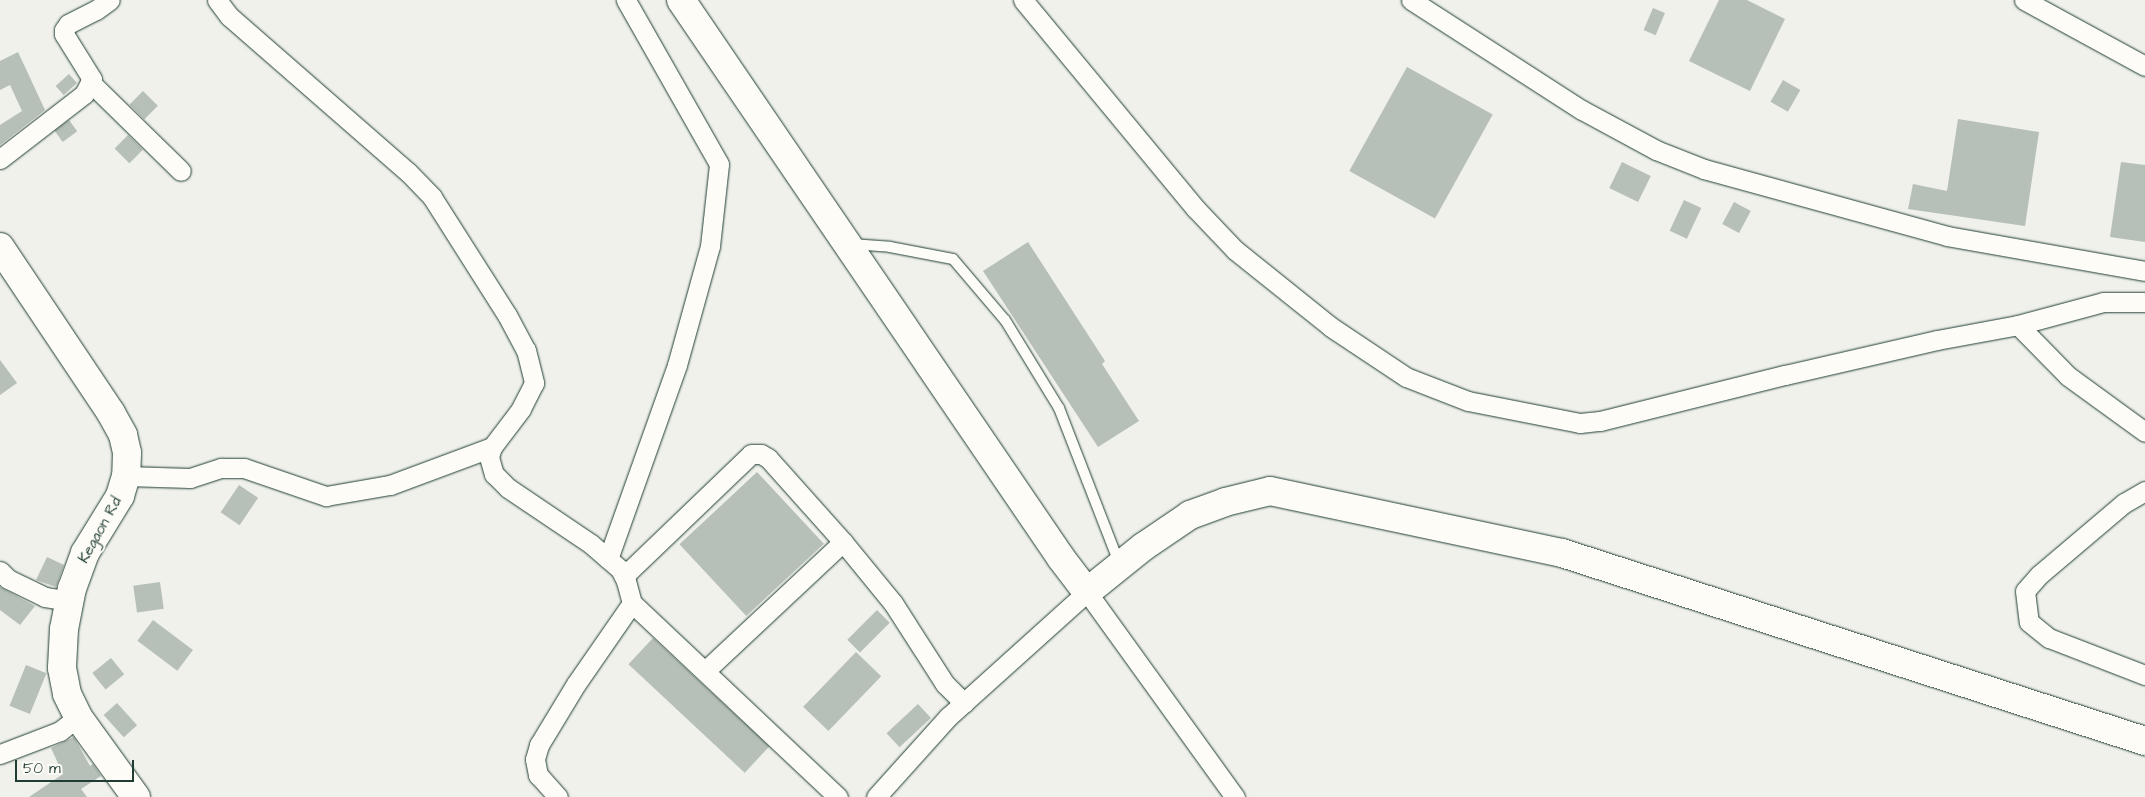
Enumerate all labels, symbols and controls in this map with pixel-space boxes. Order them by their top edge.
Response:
street label: Kegaon Rd [74,494,126,566]
scale bar [18,750,136,782]
text: 50 m [23,758,61,779]

